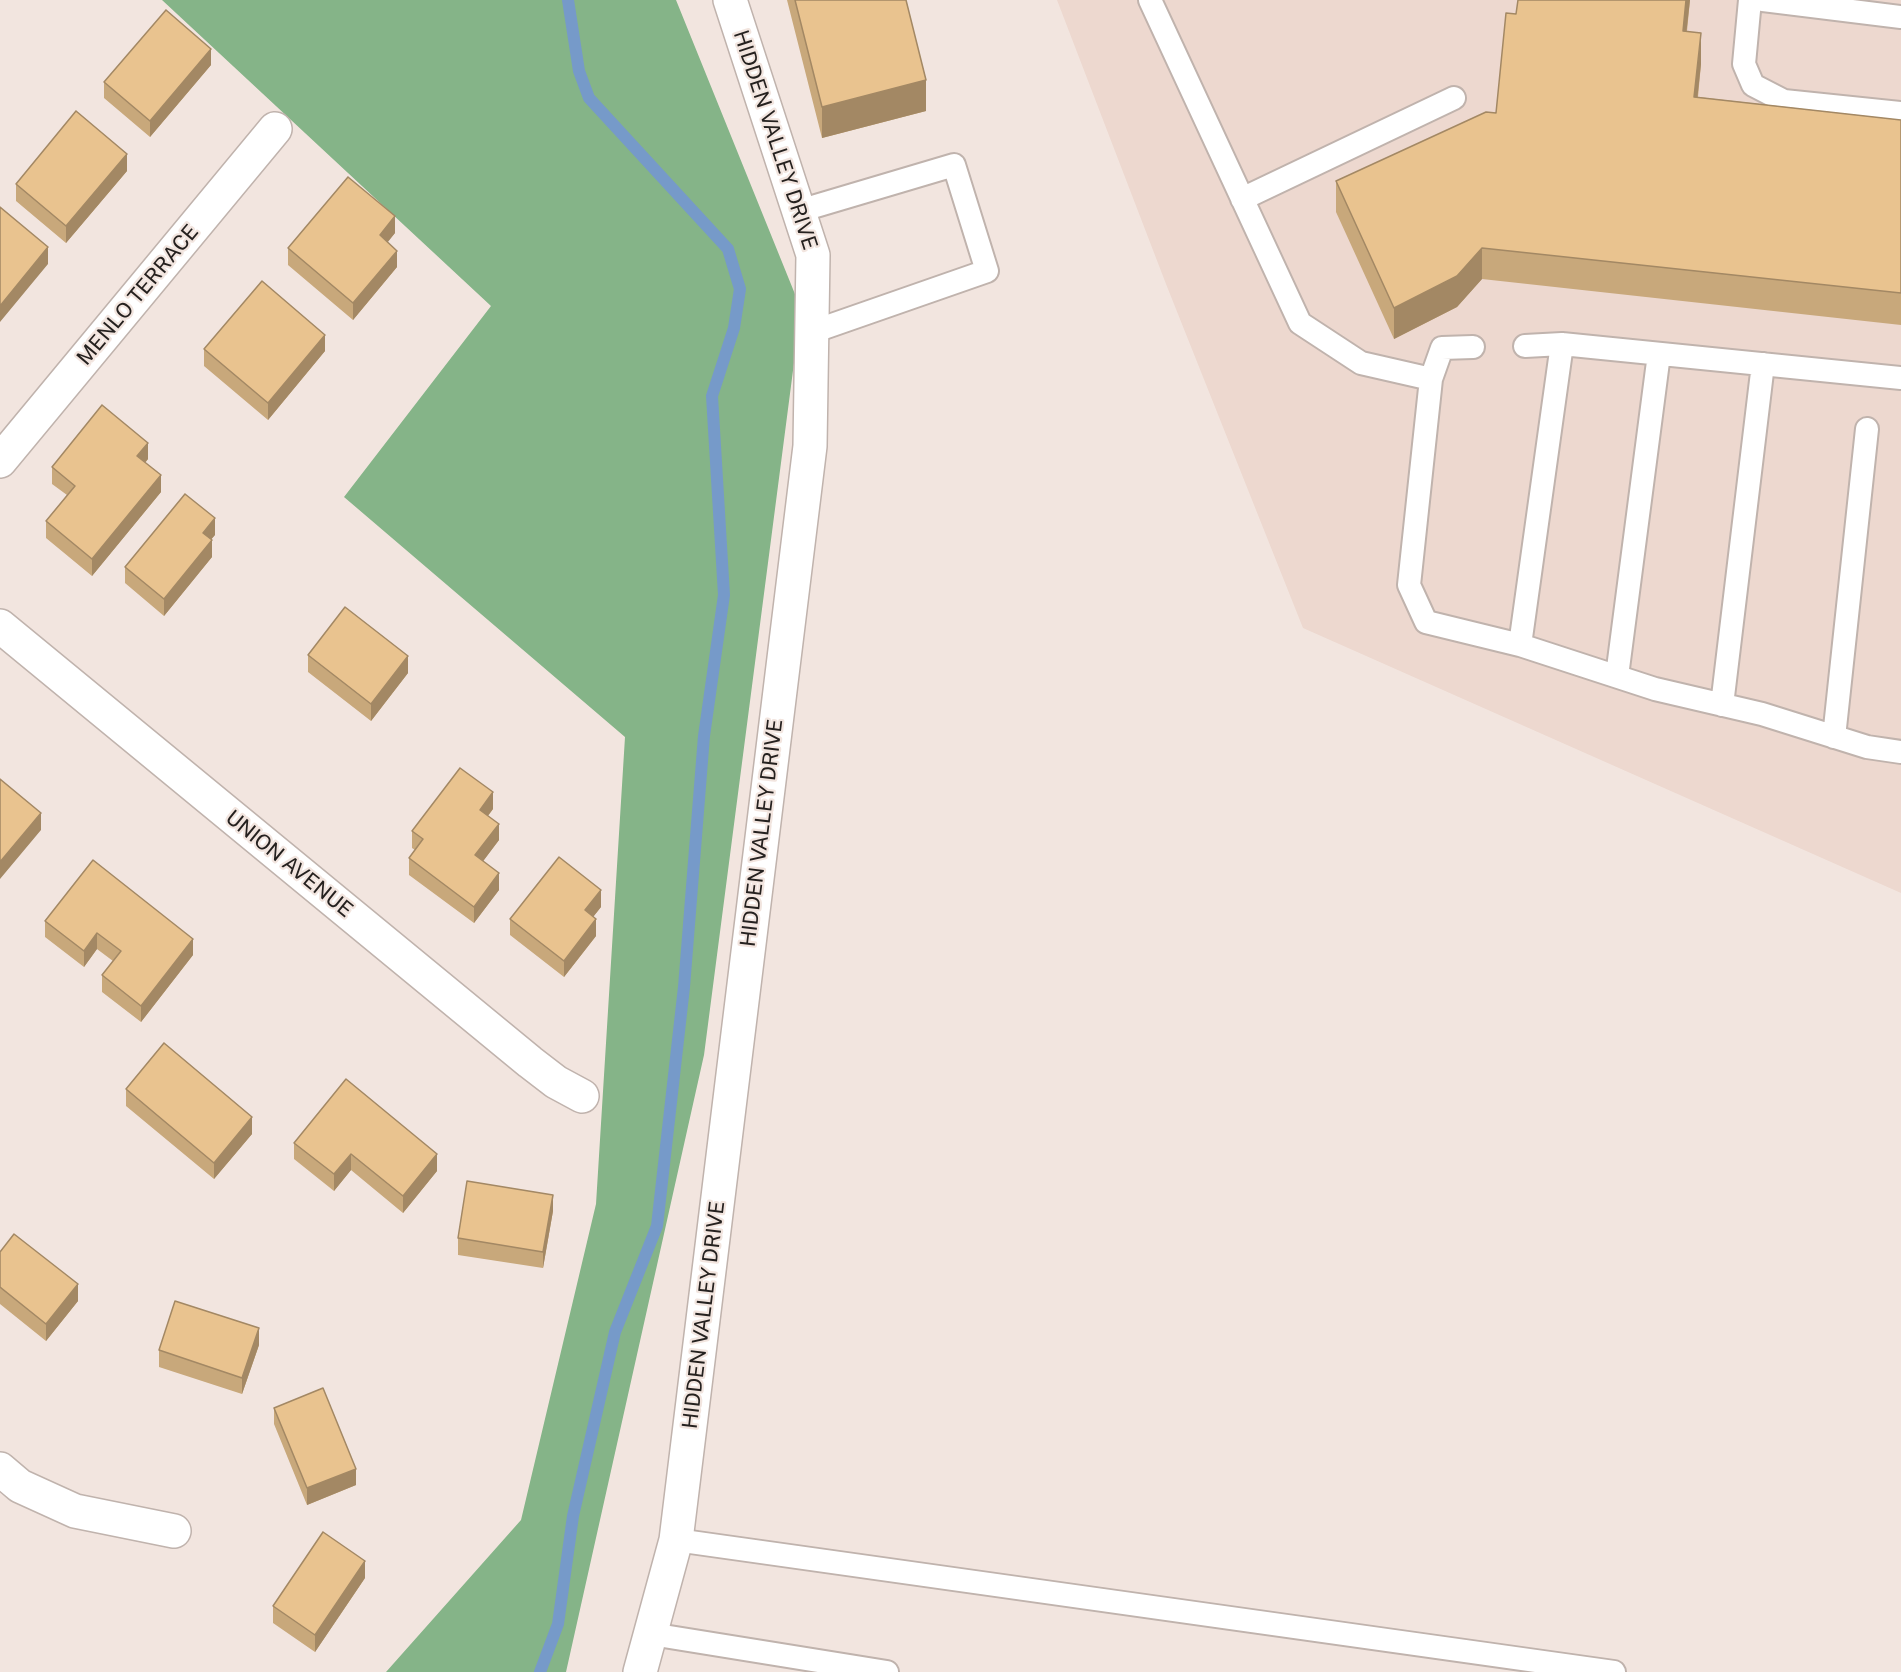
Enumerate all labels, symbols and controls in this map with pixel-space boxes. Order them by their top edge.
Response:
street label: HIDDEN VALLEY DRIVE [728,27,822,253]
street label: MENLO TERRACE [72,220,204,370]
street label: HIDDEN VALLEY DRIVE [736,718,788,948]
street label: UNION AVENUE [220,805,358,923]
street label: HIDDEN VALLEY DRIVE [678,1200,730,1430]

